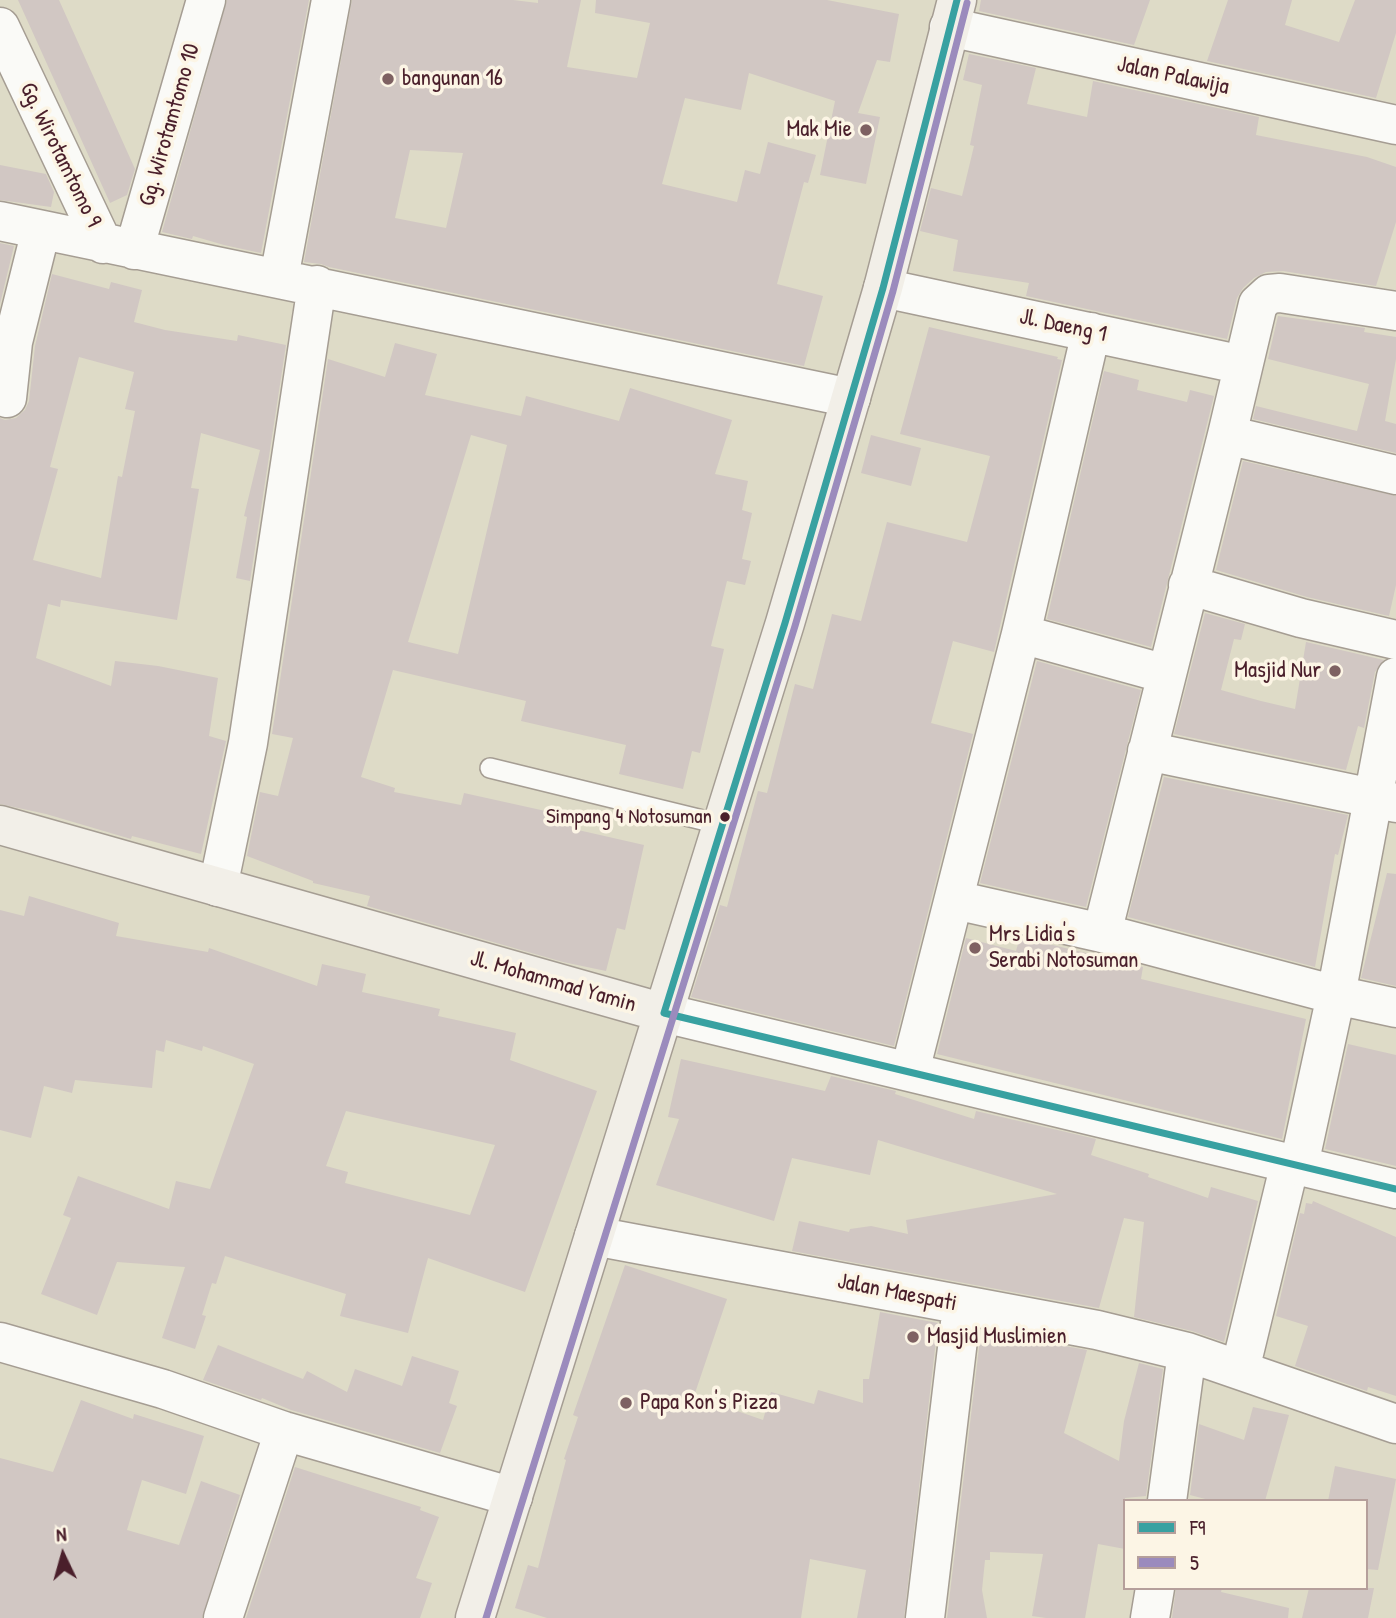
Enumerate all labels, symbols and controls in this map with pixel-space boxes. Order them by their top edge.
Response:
street label: Gg. Wirotamtomo 10 [134,41,206,209]
street label: Jalan Palawija [1114,51,1232,101]
place label: bangunan 16 [402,65,503,93]
marker: bangunan 16 [380,71,396,87]
street label: Gg. Wirotamtomo 9 [13,78,107,232]
place label: Mak Mie [786,116,852,144]
marker: Mak Mie [858,122,874,138]
street label: Jl. Daeng 1 [1017,303,1109,349]
place label: Masjid Nur [1234,657,1321,685]
marker: Masjid Nur [1327,663,1343,679]
place label: Simpang 4 Notosuman [546,804,712,830]
marker: Simpang 4 Notosuman [718,810,732,824]
place label: Mrs Lidia's Serabi Notosuman [989,921,1138,975]
marker: Mrs Lidia's Serabi Notosuman [967,940,983,956]
street label: Jl. Mohammad Yamin [467,945,639,1019]
street label: Jalan Maespati [835,1268,959,1318]
place label: Masjid Muslimien [927,1323,1067,1351]
marker: Masjid Muslimien [905,1329,921,1345]
place label: Papa Ron's Pizza [640,1389,777,1417]
marker: Papa Ron's Pizza [618,1395,634,1411]
legend [1123,1499,1368,1590]
text: F9 [1190,1513,1206,1542]
north arrow [28,1520,98,1590]
text: N [55,1521,67,1547]
text: 5 [1190,1548,1199,1577]

